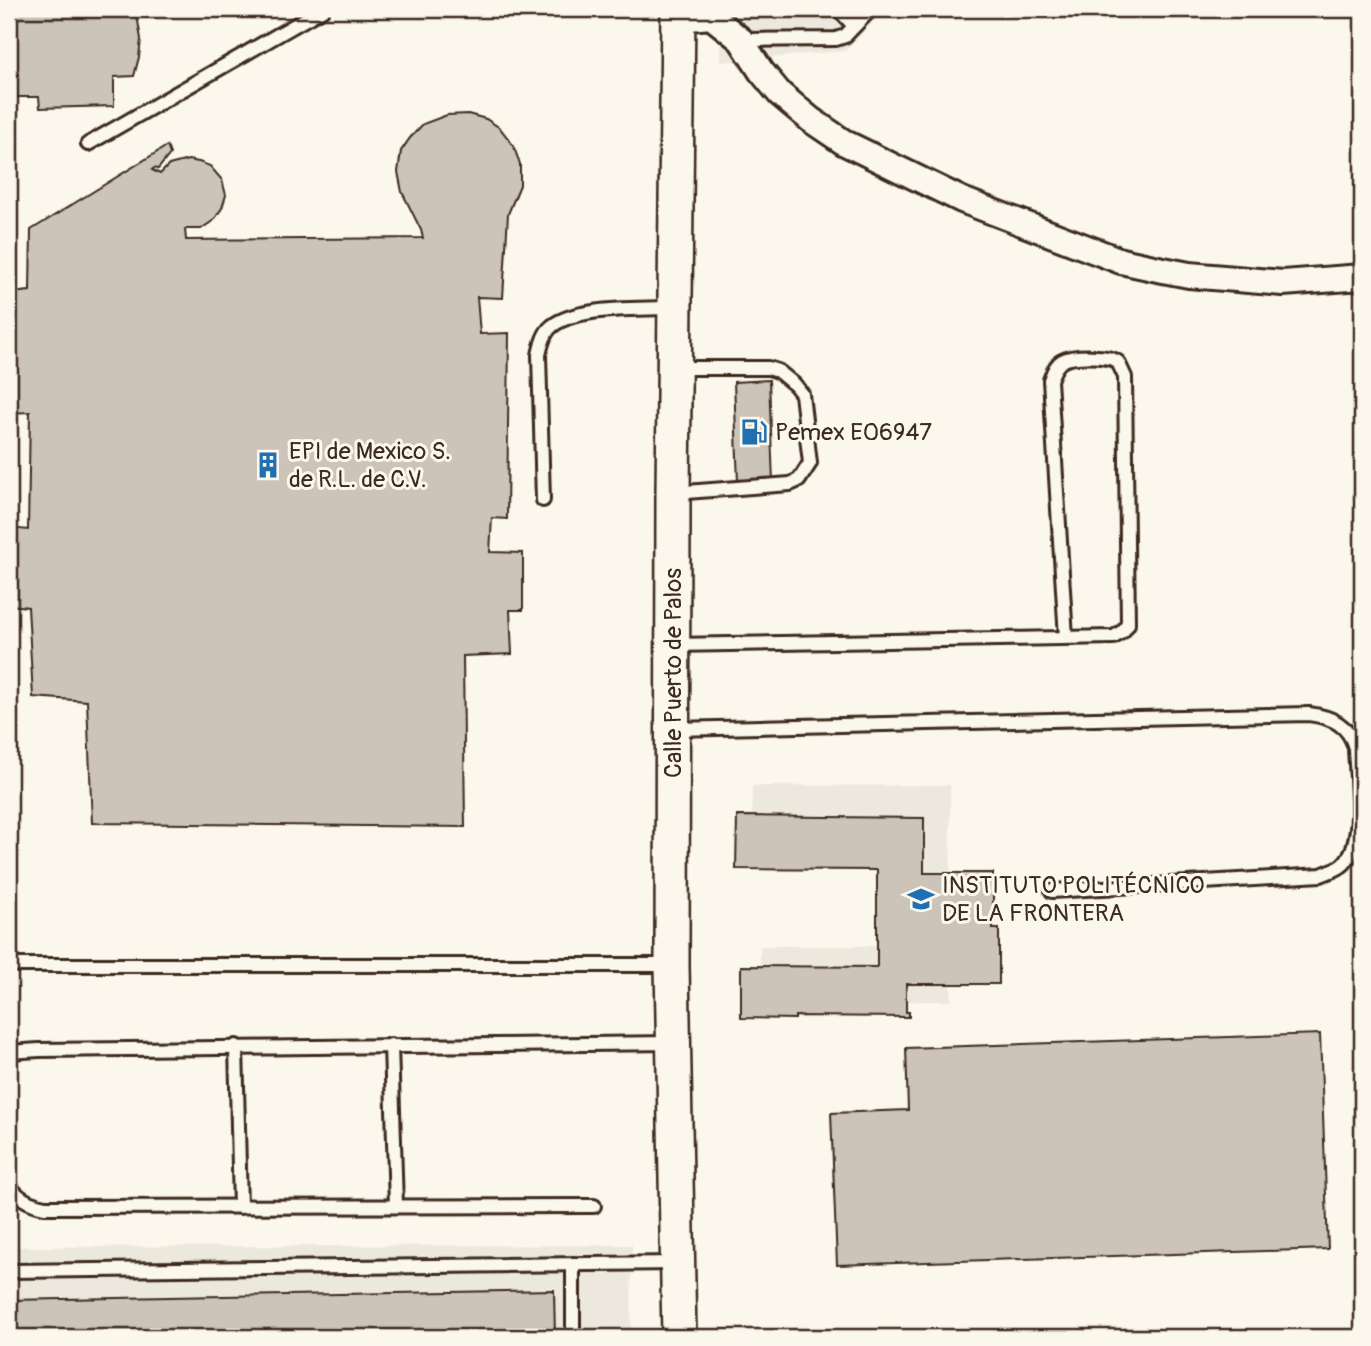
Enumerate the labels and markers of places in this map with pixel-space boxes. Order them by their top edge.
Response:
fuel station icon: Pemex E06947 [739,417,769,447]
place label: Pemex E06947 [775,418,932,447]
place label: EPI de Mexico S. de R.L. de C.V. [289,437,451,494]
building icon: EPI de Mexico S. de R.L. de C.V. [253,450,283,480]
place label: INSTITUTO POLITÉCNICO DE LA FRONTERA [942,871,1205,928]
school or university icon: INSTITUTO POLITÉCNICO DE LA FRONTERA [906,884,936,914]

